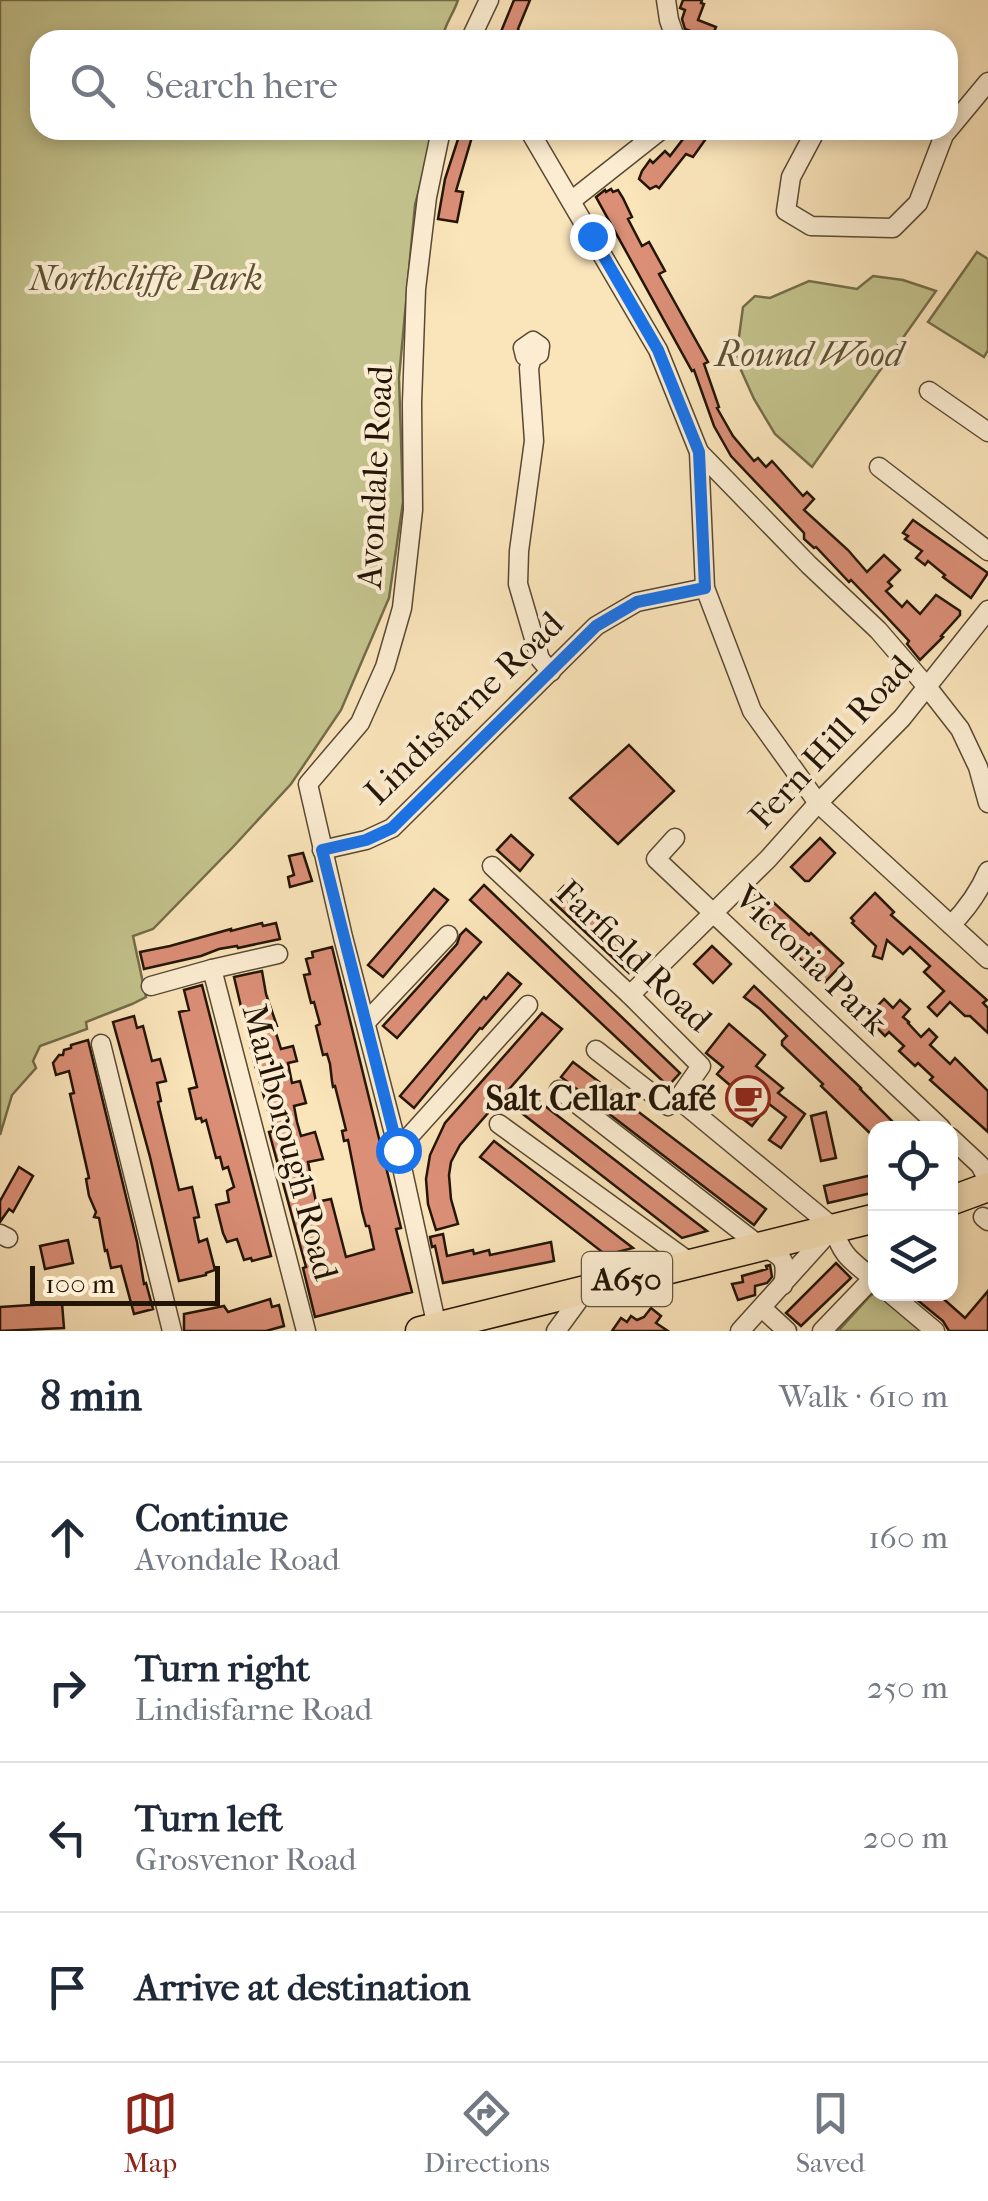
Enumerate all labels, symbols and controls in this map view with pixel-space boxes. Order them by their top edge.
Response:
search box [30,30,958,140]
icon: search [65,58,120,113]
text: Search here [145,63,338,108]
route end [570,214,616,260]
park label: Northcliffe Park [27,258,263,299]
park label: Round Wood [713,334,907,375]
street label: Avondale Road [349,363,401,592]
street label: Lindisfarne Road [356,603,572,813]
street label: Fern Hill Road [740,646,922,837]
street label: Farfield Road [548,872,721,1041]
street label: Victoria Park [725,876,897,1044]
street label: Marlborough Road [233,1000,347,1285]
cafe icon: Salt Cellar Café [725,1075,771,1121]
place label: Salt Cellar Café [486,1078,717,1119]
map controls [868,1121,958,1301]
button: locate [868,1121,958,1211]
route start [376,1128,422,1174]
button: layers [868,1211,958,1301]
road number: A650 [582,1252,672,1306]
scale bar [30,1261,220,1306]
text: 100 m [45,1267,115,1300]
text: 8 min [40,1372,142,1421]
text: Walk · 610 m [779,1378,948,1415]
text: Continue [135,1496,288,1541]
icon: ahead [40,1510,95,1565]
text: 160 m [868,1519,948,1556]
text: Avondale Road [135,1541,340,1578]
text: Turn right [135,1646,310,1691]
icon: right [40,1660,95,1715]
text: 250 m [867,1669,948,1706]
text: Lindisfarne Road [135,1691,372,1728]
text: Turn left [135,1796,283,1841]
icon: left [40,1810,95,1865]
text: 200 m [863,1819,948,1856]
text: Grosvenor Road [135,1841,356,1878]
icon: arrive [40,1960,95,2015]
text: Arrive at destination [135,1965,471,2010]
tab: Map [123,2086,178,2179]
tab: Directions [424,2086,550,2179]
tab: Saved [796,2086,865,2179]

